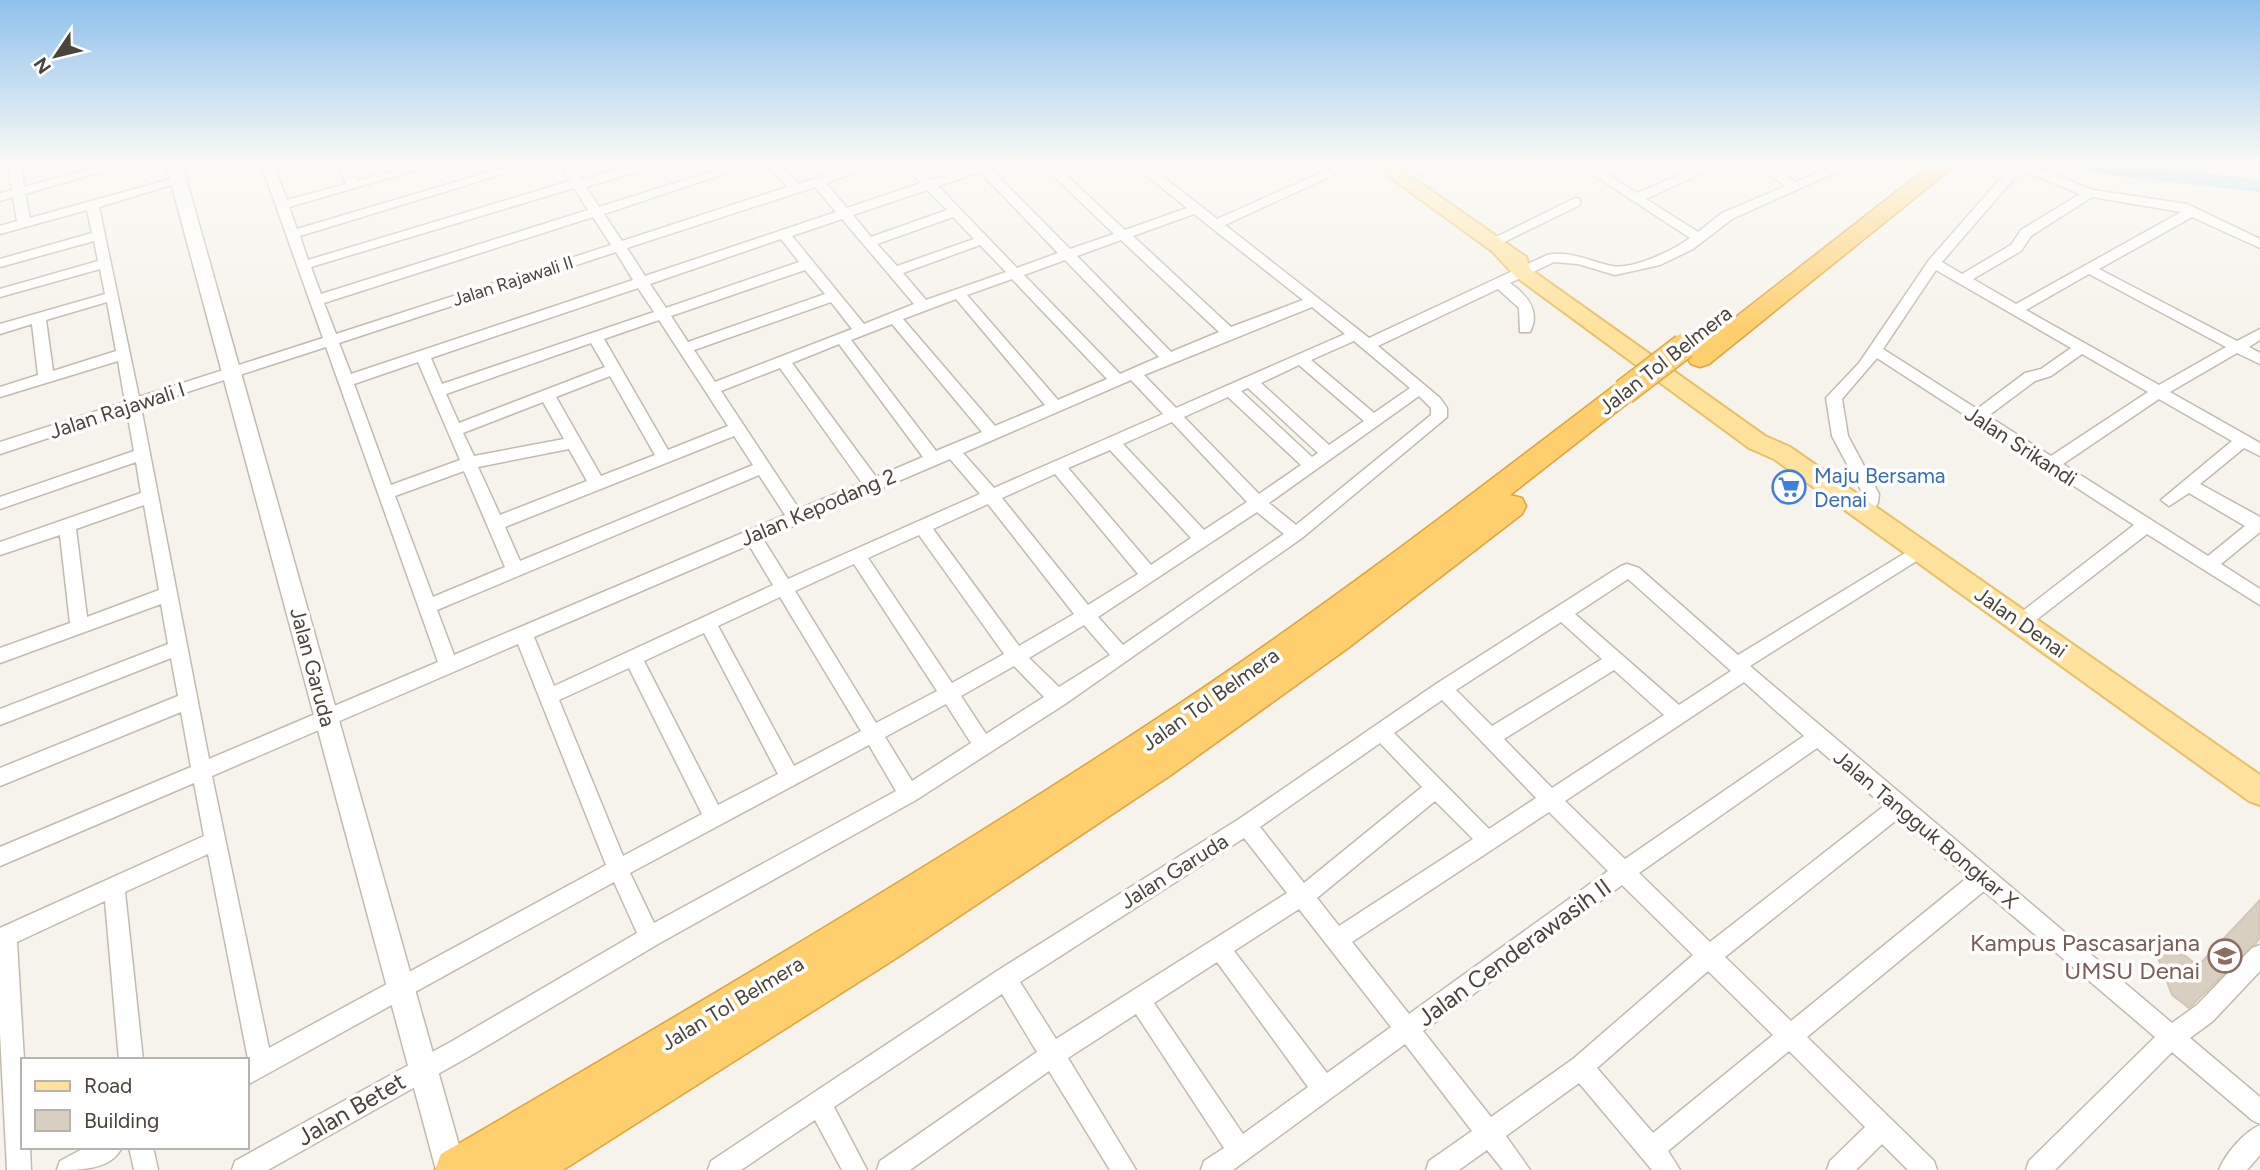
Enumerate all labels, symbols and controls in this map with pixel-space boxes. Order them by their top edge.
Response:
north arrow [21,21,91,91]
text: N [29,53,56,78]
street label: Jalan Rajawali II [450,251,576,311]
street label: Jalan Tol Belmera [1593,300,1737,420]
street label: Jalan Rajawali I [46,376,188,444]
street label: Jalan Srikandi [1960,401,2082,491]
street label: Jalan Kepodang 2 [737,463,899,551]
place label: Maju Bersama Denai [1814,463,1946,512]
supermarket icon: Maju Bersama Denai [1770,468,1808,506]
street label: Jalan Denai [1970,581,2072,663]
street label: Jalan Garuda [285,605,341,729]
street label: Jalan Tol Belmera [1136,642,1284,756]
street label: Jalan Tangguk Bongkar X [1829,744,2023,914]
street label: Jalan Garuda [1116,828,1232,914]
street label: Jalan Cenderawasih II [1411,872,1617,1032]
place label: Kampus Pascasarjana UMSU Denai [1970,928,2200,985]
school or university icon: Kampus Pascasarjana UMSU Denai [2206,937,2244,975]
street label: Jalan Tol Belmera [656,951,808,1055]
legend [21,1058,248,1149]
street label: Jalan Betet [292,1066,410,1152]
text: Road [84,1073,132,1098]
text: Building [84,1108,159,1133]

